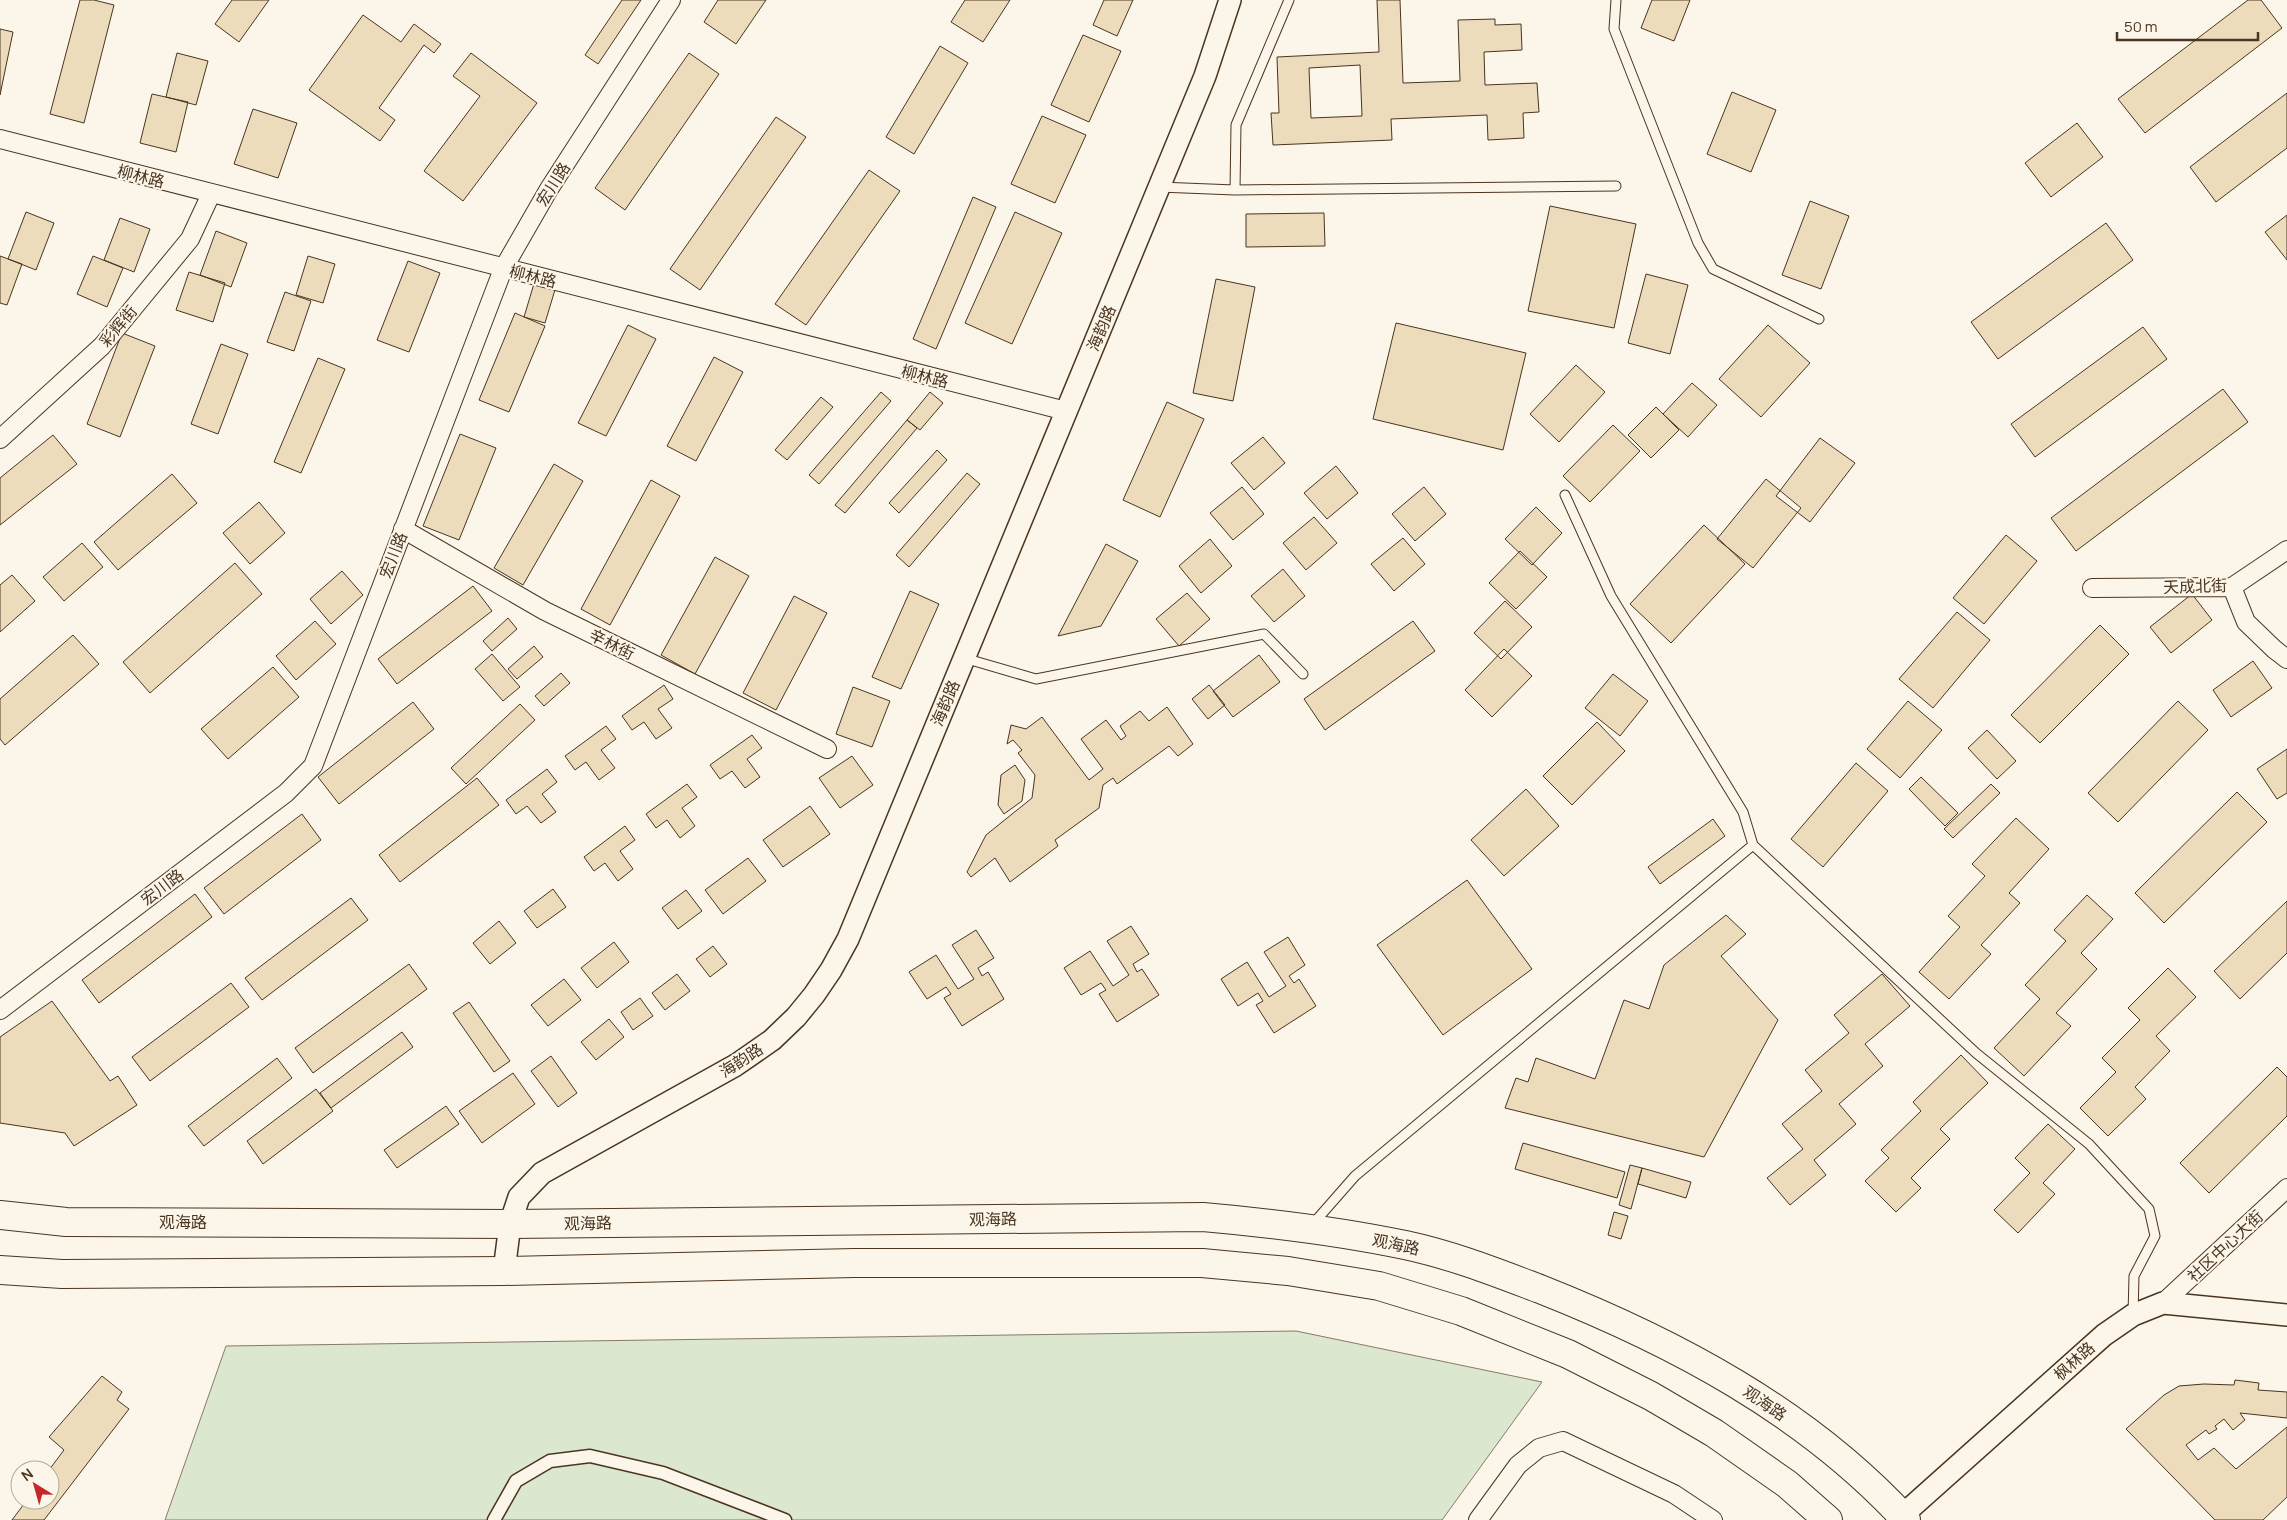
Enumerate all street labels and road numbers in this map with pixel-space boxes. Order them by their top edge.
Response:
street label: 宏川路 [531,158,575,210]
street label: 柳林路 [115,160,167,192]
street label: 柳林路 [507,260,559,292]
street label: 彩辉街 [94,301,142,351]
street label: 海韵路 [1081,302,1121,354]
street label: 柳林路 [899,360,951,392]
street label: 宏川路 [374,529,412,581]
street label: 天成北街 [2163,574,2227,598]
street label: 辛林街 [586,624,638,664]
street label: 海韵路 [925,677,965,729]
street label: 宏川路 [136,864,188,910]
street label: 海韵路 [715,1038,767,1082]
street label: 社区中心大街 [2182,1205,2268,1287]
street label: 观海路 [969,1208,1017,1230]
street label: 观海路 [159,1211,207,1233]
street label: 观海路 [564,1212,612,1234]
street label: 观海路 [1370,1228,1422,1260]
street label: 枫林路 [2049,1337,2099,1385]
street label: 观海路 [1739,1380,1791,1426]

